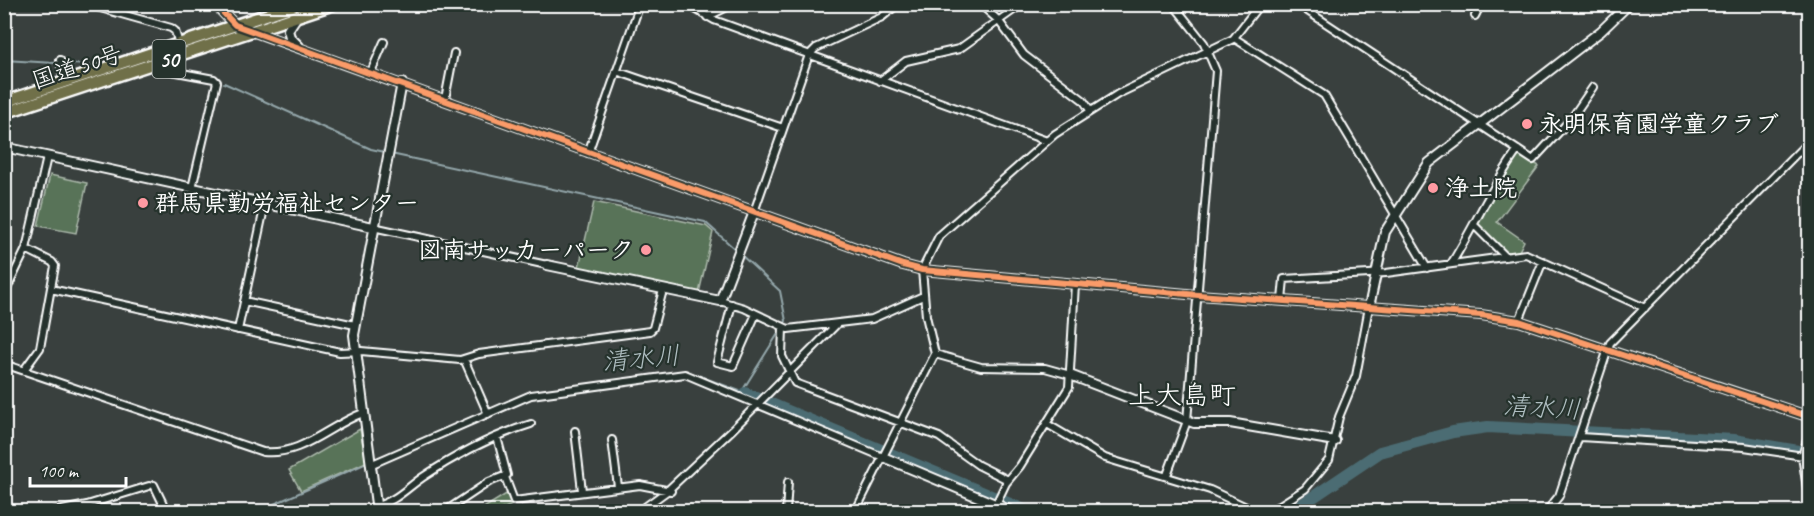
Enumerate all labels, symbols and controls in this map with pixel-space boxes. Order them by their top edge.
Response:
street label: 国道50号 [28,38,126,96]
road number: 50 [152,40,186,78]
place label: 永明保育園学童クラブ [1539,109,1779,139]
marker: 永明保育園学童クラブ [1520,117,1534,131]
place label: 浄土院 [1445,173,1517,203]
marker: 浄土院 [1426,181,1440,195]
place label: 群馬県勤労福祉センター [155,188,419,218]
marker: 群馬県勤労福祉センター [136,196,150,210]
place label: 図南サッカーパーク [418,235,634,265]
marker: 図南サッカーパーク [639,243,653,257]
water label: 清水川 [601,339,681,378]
district label: 上大島町 [1128,378,1236,412]
water label: 清水川 [1502,389,1582,426]
scale bar [30,450,126,488]
text: 100 m [39,460,80,482]

